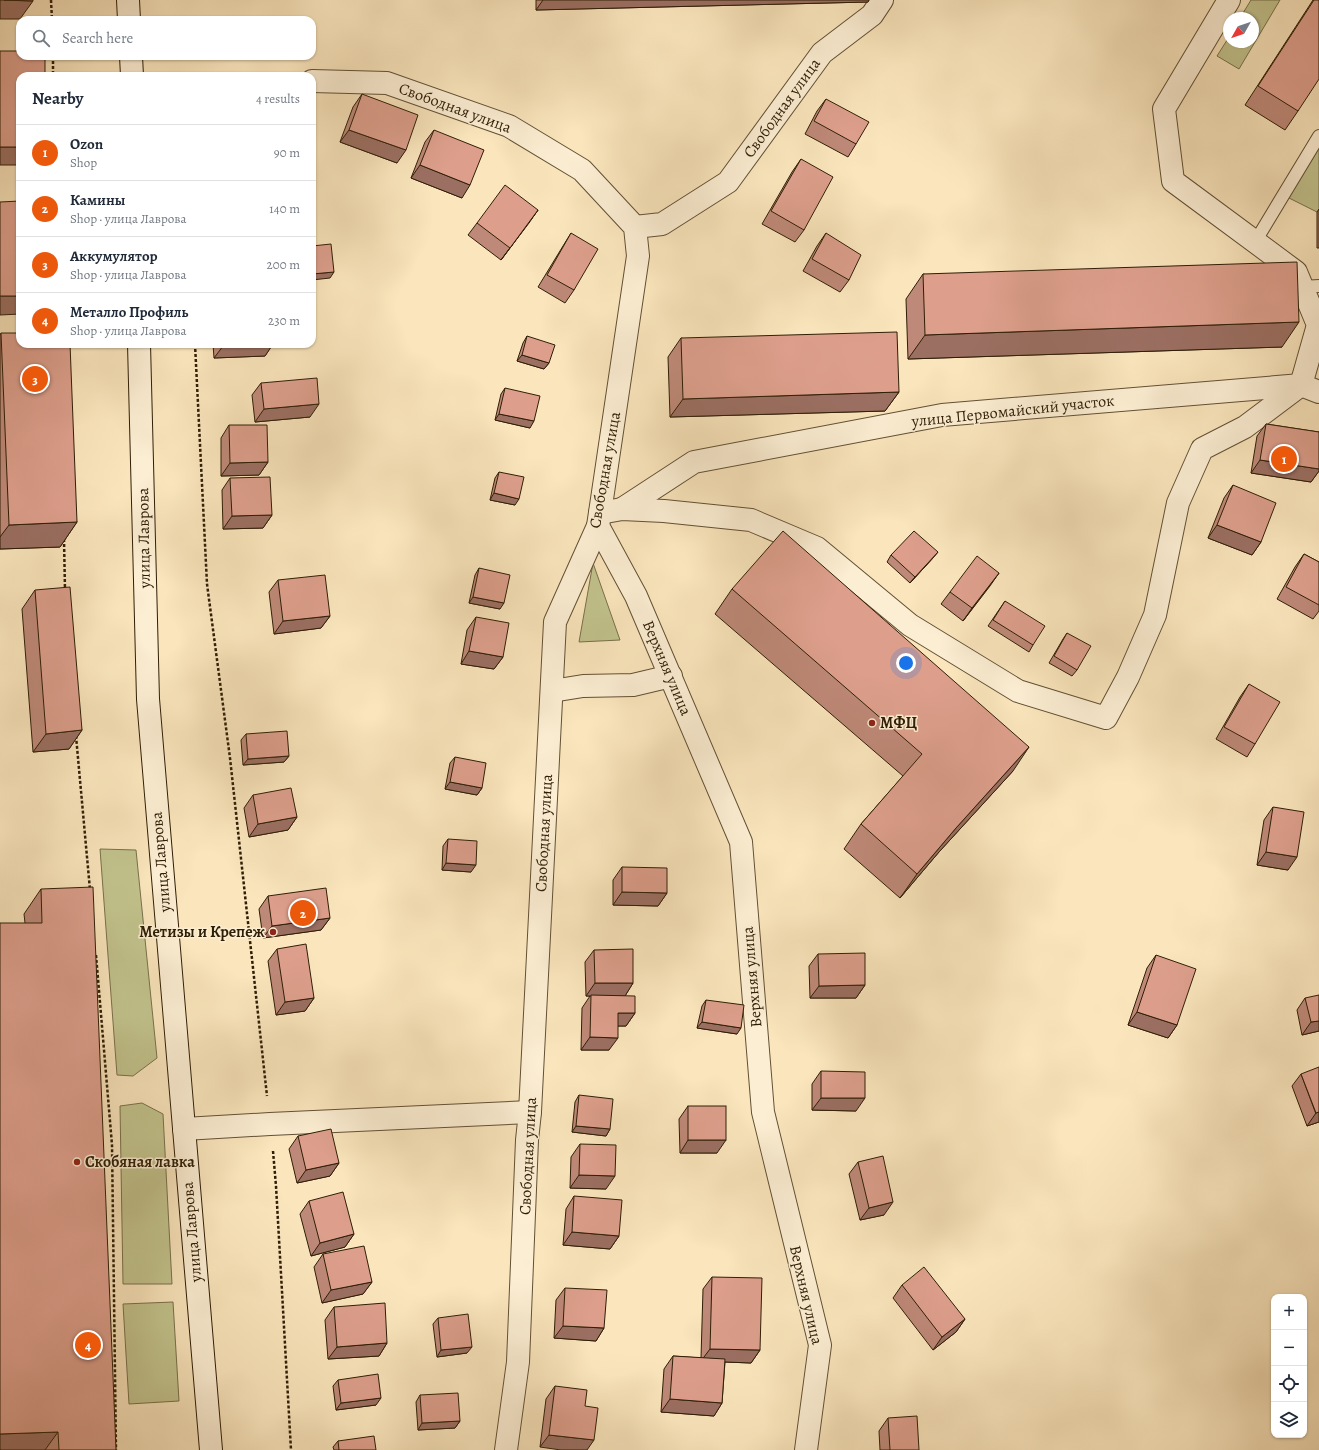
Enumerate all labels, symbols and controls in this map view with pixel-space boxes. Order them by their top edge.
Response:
north arrow [1223,12,1259,48]
search box [16,16,316,60]
icon: search [30,27,52,49]
text: Search here [62,28,133,48]
street label: Свободная улица [738,53,826,162]
street label: Свободная улица [396,77,515,139]
text: Nearby [32,87,83,110]
text: 4 results [256,90,300,107]
text: Ozon [70,134,103,154]
text: 1 [43,144,47,161]
text: 90 m [274,144,300,161]
text: Shop [70,154,97,171]
text: Камины [70,190,125,210]
text: 2 [42,200,48,217]
text: 140 m [269,200,300,217]
text: Shop · улица Лаврова [70,210,186,227]
text: Аккумулятор [70,246,158,266]
text: 3 [42,256,48,273]
text: 200 m [267,256,300,273]
text: Shop · улица Лаврова [70,266,186,283]
text: Металло Профиль [70,302,188,322]
text: 4 [42,312,48,329]
text: 230 m [268,312,300,329]
text: Shop · улица Лаврова [70,322,186,339]
pin: 3 [22,364,48,394]
street label: улица Первомайский участок [910,389,1115,433]
street label: Свободная улица [584,409,626,530]
pin: 1 [1271,444,1297,474]
street label: улица Лаврова [132,487,156,589]
street label: Верхняя улица [637,617,697,720]
your location [896,653,916,673]
place label: МФЦ [880,712,917,734]
marker: МФЦ [867,718,877,728]
street label: Свободная улица [530,773,558,893]
street label: улица Лаврова [146,810,176,914]
pin: 2 [290,898,316,928]
place label: Метизы и Крепеж [139,921,266,943]
street label: Верхняя улица [737,925,767,1028]
marker: Метизы и Крепеж [268,927,278,937]
street label: Свободная улица [514,1096,542,1216]
place label: Скобяная лавка [85,1151,195,1173]
marker: Скобяная лавка [72,1157,82,1167]
street label: улица Лаврова [177,1180,207,1284]
street label: Верхняя улица [784,1243,828,1347]
map controls [1271,1294,1307,1438]
button: + [1271,1294,1307,1330]
pin: 4 [75,1330,101,1360]
button: − [1271,1330,1307,1366]
button: locate [1271,1366,1307,1402]
button: layers [1271,1402,1307,1438]

